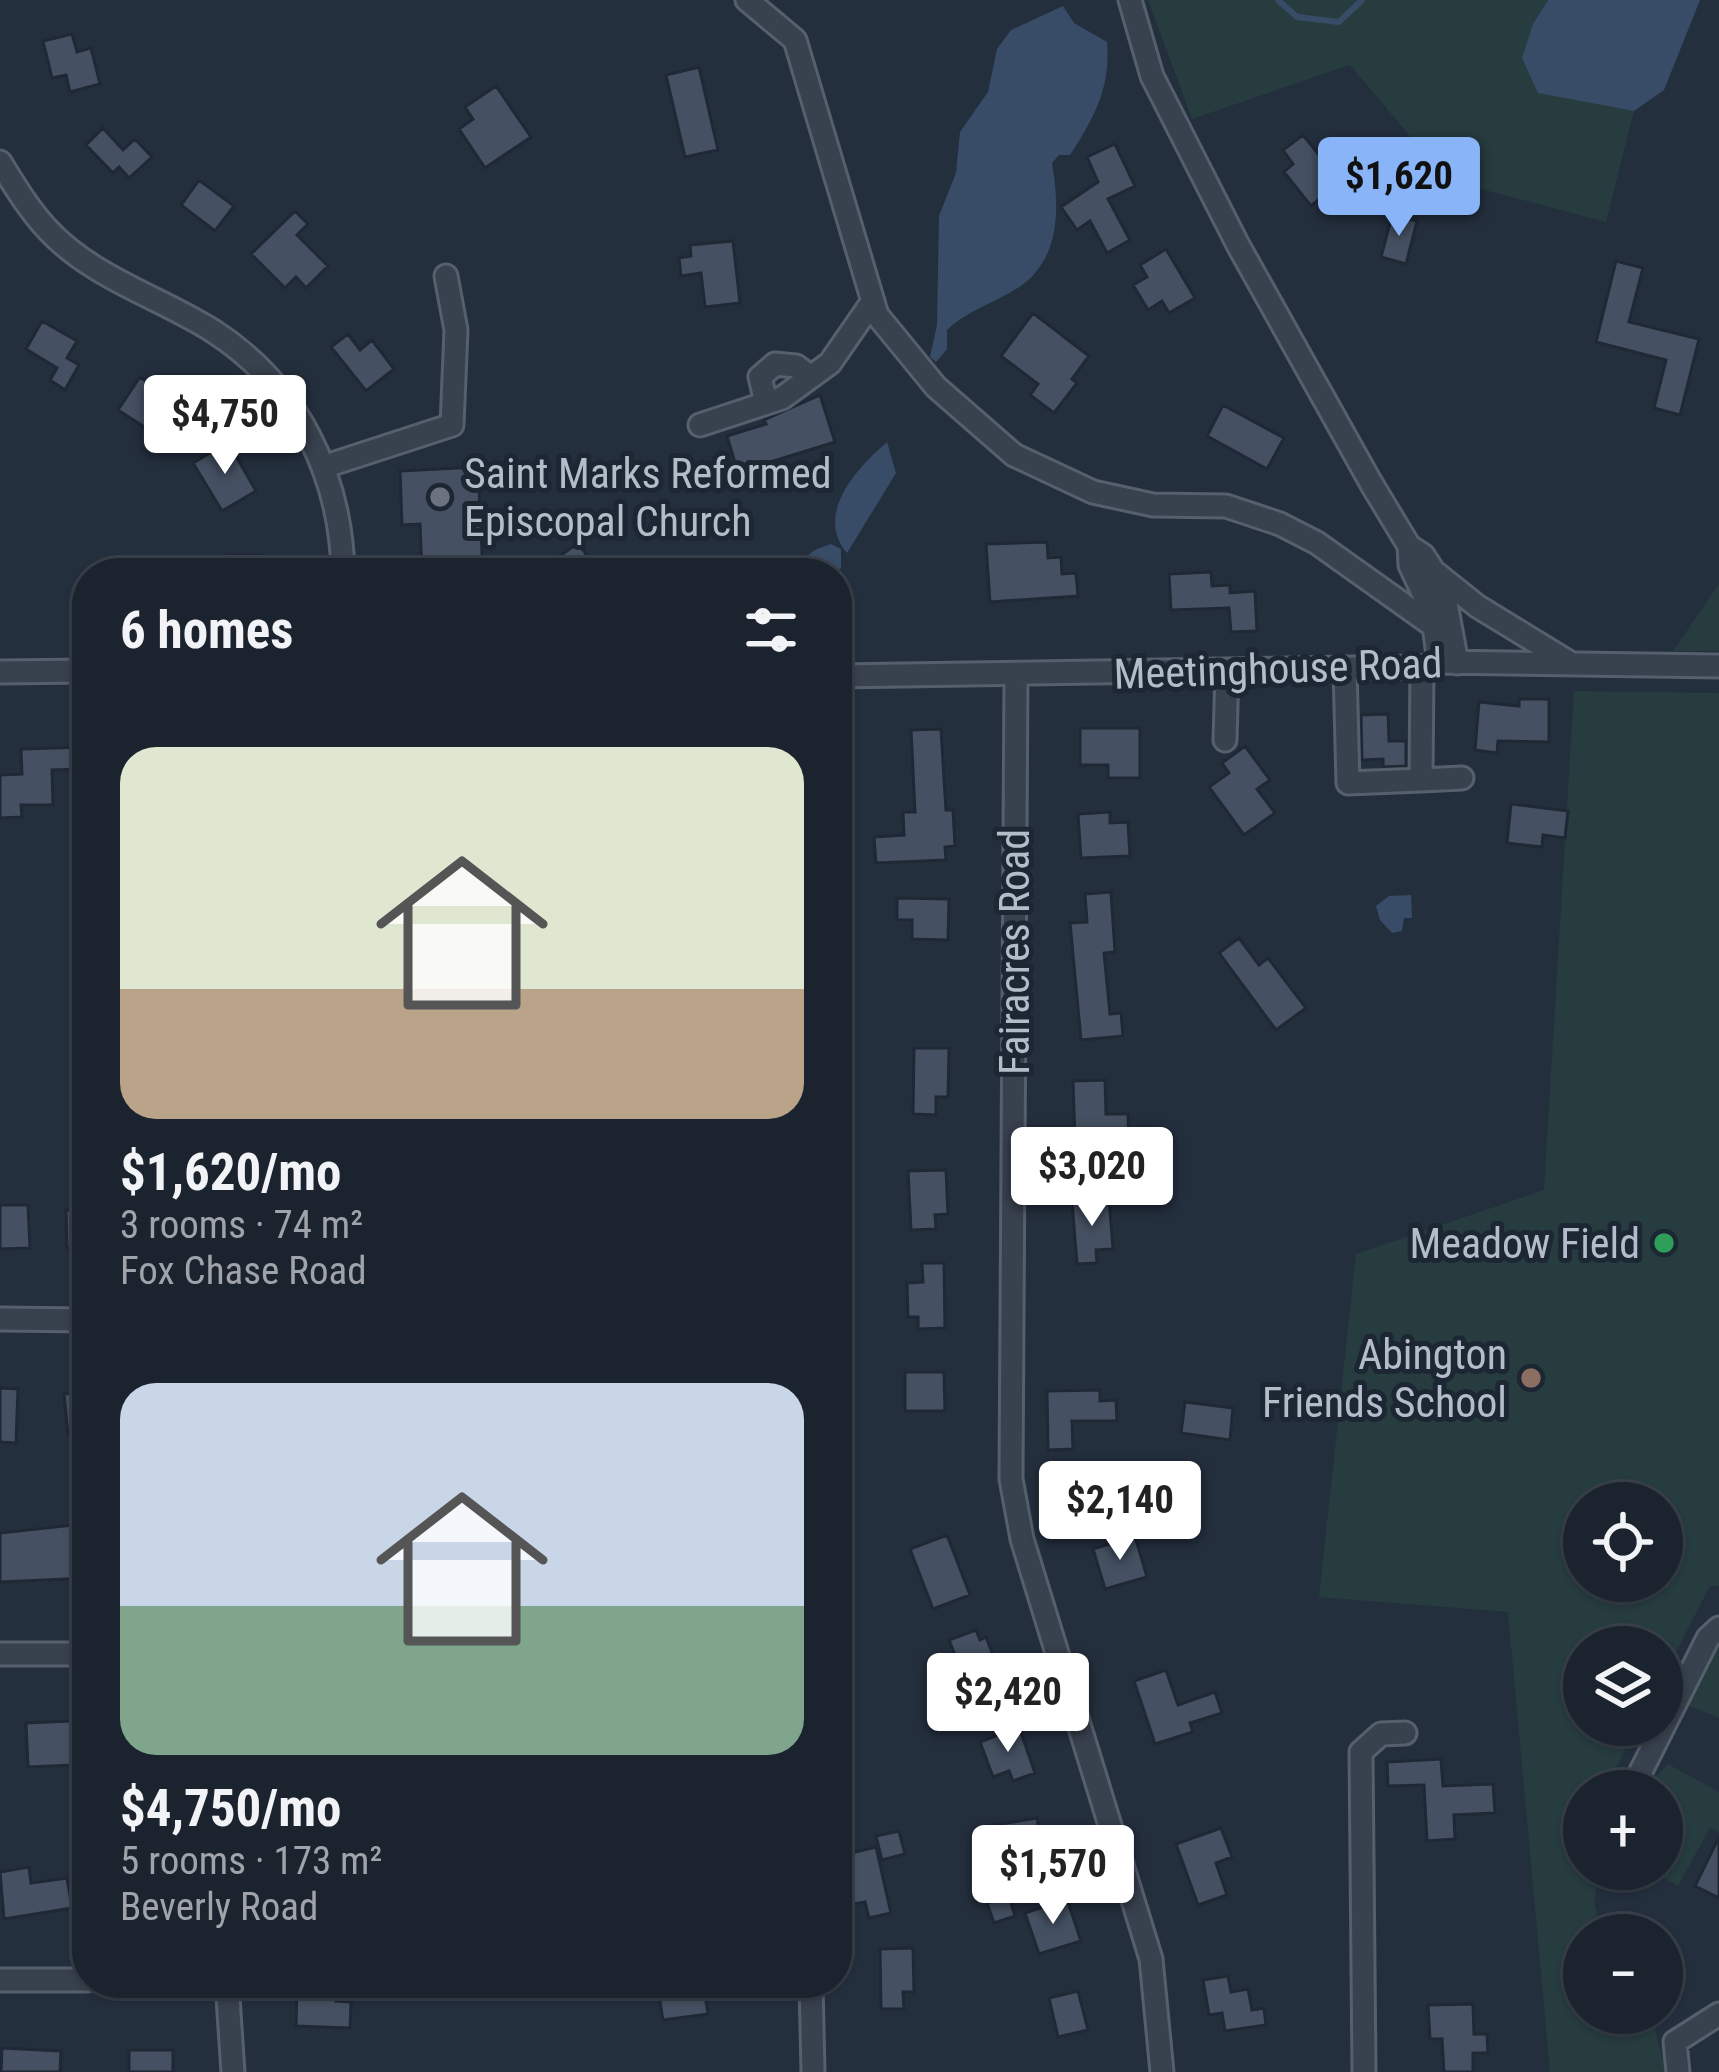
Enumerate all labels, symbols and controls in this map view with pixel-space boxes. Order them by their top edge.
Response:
pin: $1,620 [1301,137,1497,239]
text: $1,620 [1345,153,1453,199]
pin: $4,750 [127,375,323,477]
text: $4,750 [171,391,279,437]
place label: Saint Marks Reformed Episcopal Church [464,449,832,546]
marker: Saint Marks Reformed Episcopal Church [427,484,453,510]
icon: filters [738,597,804,663]
text: 6 homes [120,601,293,660]
street label: Meetinghouse Road [1113,638,1443,699]
icon: home [354,825,570,1041]
street label: Fairacres Road [990,829,1039,1075]
pin: $3,020 [994,1127,1190,1229]
text: $1,620/mo [120,1143,341,1202]
text: $3,020 [1038,1143,1146,1189]
text: 3 rooms · 74 m² [120,1202,363,1248]
place label: Meadow Field [1410,1219,1640,1268]
marker: Meadow Field [1651,1230,1677,1256]
text: Fox Chase Road [120,1248,367,1294]
place label: Abington Friends School [1262,1330,1507,1427]
marker: Abington Friends School [1518,1365,1544,1391]
icon: home [354,1461,570,1677]
pin: $2,140 [1022,1461,1218,1563]
text: $2,140 [1066,1477,1174,1523]
map controls [1563,1482,1683,2034]
button: locate [1563,1482,1683,1602]
button: layers [1563,1626,1683,1746]
pin: $2,420 [910,1653,1106,1755]
text: $2,420 [954,1669,1062,1715]
button: + [1563,1770,1683,1890]
text: $4,750/mo [120,1779,341,1838]
pin: $1,570 [955,1825,1151,1927]
text: 5 rooms · 173 m² [120,1838,382,1884]
text: $1,570 [999,1841,1107,1887]
text: Beverly Road [120,1884,318,1930]
button: − [1563,1914,1683,2034]

